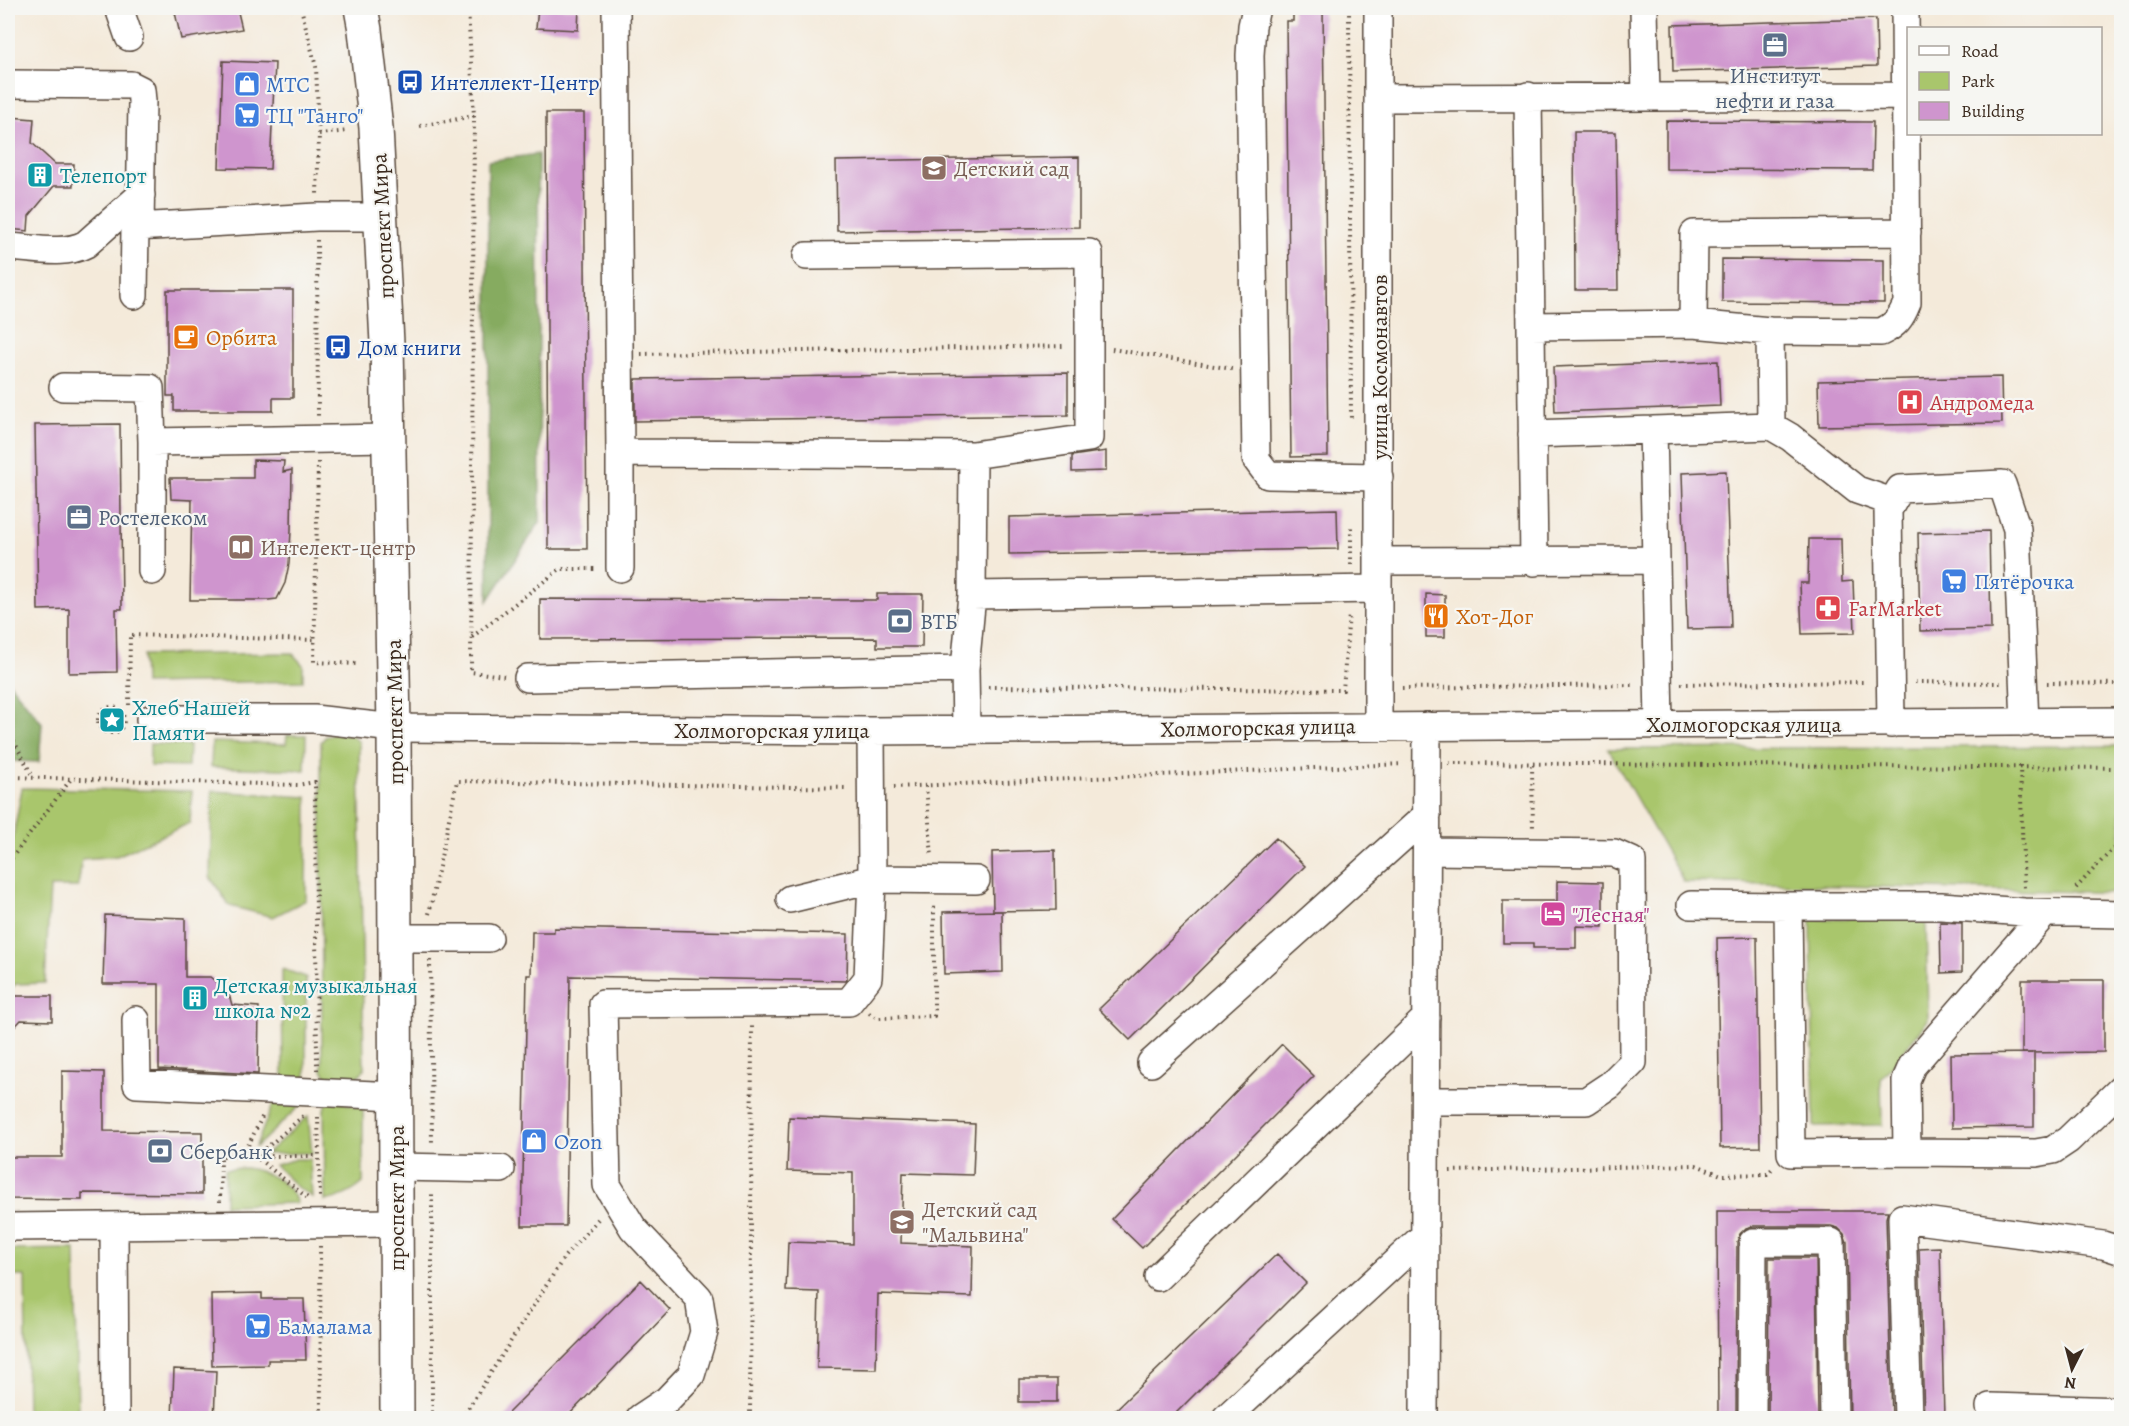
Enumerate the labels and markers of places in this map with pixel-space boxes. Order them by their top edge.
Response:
office icon: Институт нефти и газа [1760,30,1790,60]
place label: Институт нефти и газа [1715,61,1836,116]
bus stop icon: Интеллект-Центр [395,67,425,97]
place label: Интеллект-Центр [430,68,600,98]
shop icon: МТС [232,69,262,99]
place label: МТС [266,70,310,100]
supermarket icon: ТЦ "Танго" [232,100,262,130]
place label: ТЦ "Танго" [266,101,364,131]
school or university icon: Детский сад [919,153,949,183]
place label: Детский сад [954,154,1069,184]
building icon: Телепорт [25,160,55,190]
place label: Телепорт [60,161,147,191]
cafe icon: Орбита [171,322,201,352]
place label: Орбита [206,323,278,353]
bus stop icon: Дом книги [323,332,353,362]
place label: Дом книги [358,333,461,363]
hospital icon: Андромеда [1895,387,1925,417]
place label: Андромеда [1929,388,2035,418]
office icon: Ростелеком [64,502,94,532]
place label: Ростелеком [98,503,207,533]
library icon: Интелект-центр [226,532,256,562]
place label: Интелект-центр [260,533,416,563]
supermarket icon: Пятёрочка [1939,566,1969,596]
place label: Пятёрочка [1974,567,2075,597]
pharmacy icon: FarMarket [1813,593,1843,623]
place label: FarMarket [1848,594,1942,624]
restaurant icon: Хот-Дог [1421,601,1451,631]
place label: Хот-Дог [1456,602,1533,632]
bank icon: ВТБ [885,606,915,636]
place label: ВТБ [920,607,958,637]
place label: Хлеб Нашей Памяти [132,693,251,748]
place icon: Хлеб Нашей Памяти [97,705,127,735]
hotel icon: "Лесная" [1538,899,1568,929]
place label: "Лесная" [1572,900,1650,930]
place label: Детская музыкальная школа №2 [214,971,418,1026]
building icon: Детская музыкальная школа №2 [180,983,210,1013]
shop icon: Ozon [519,1126,549,1156]
place label: Ozon [554,1127,602,1157]
bank icon: Сбербанк [145,1136,175,1166]
place label: Сбербанк [180,1137,273,1167]
place label: Детский сад "Мальвина" [922,1195,1037,1250]
school or university icon: Детский сад "Мальвина" [887,1207,917,1237]
supermarket icon: Бамалама [243,1311,273,1341]
place label: Бамалама [278,1312,373,1342]

